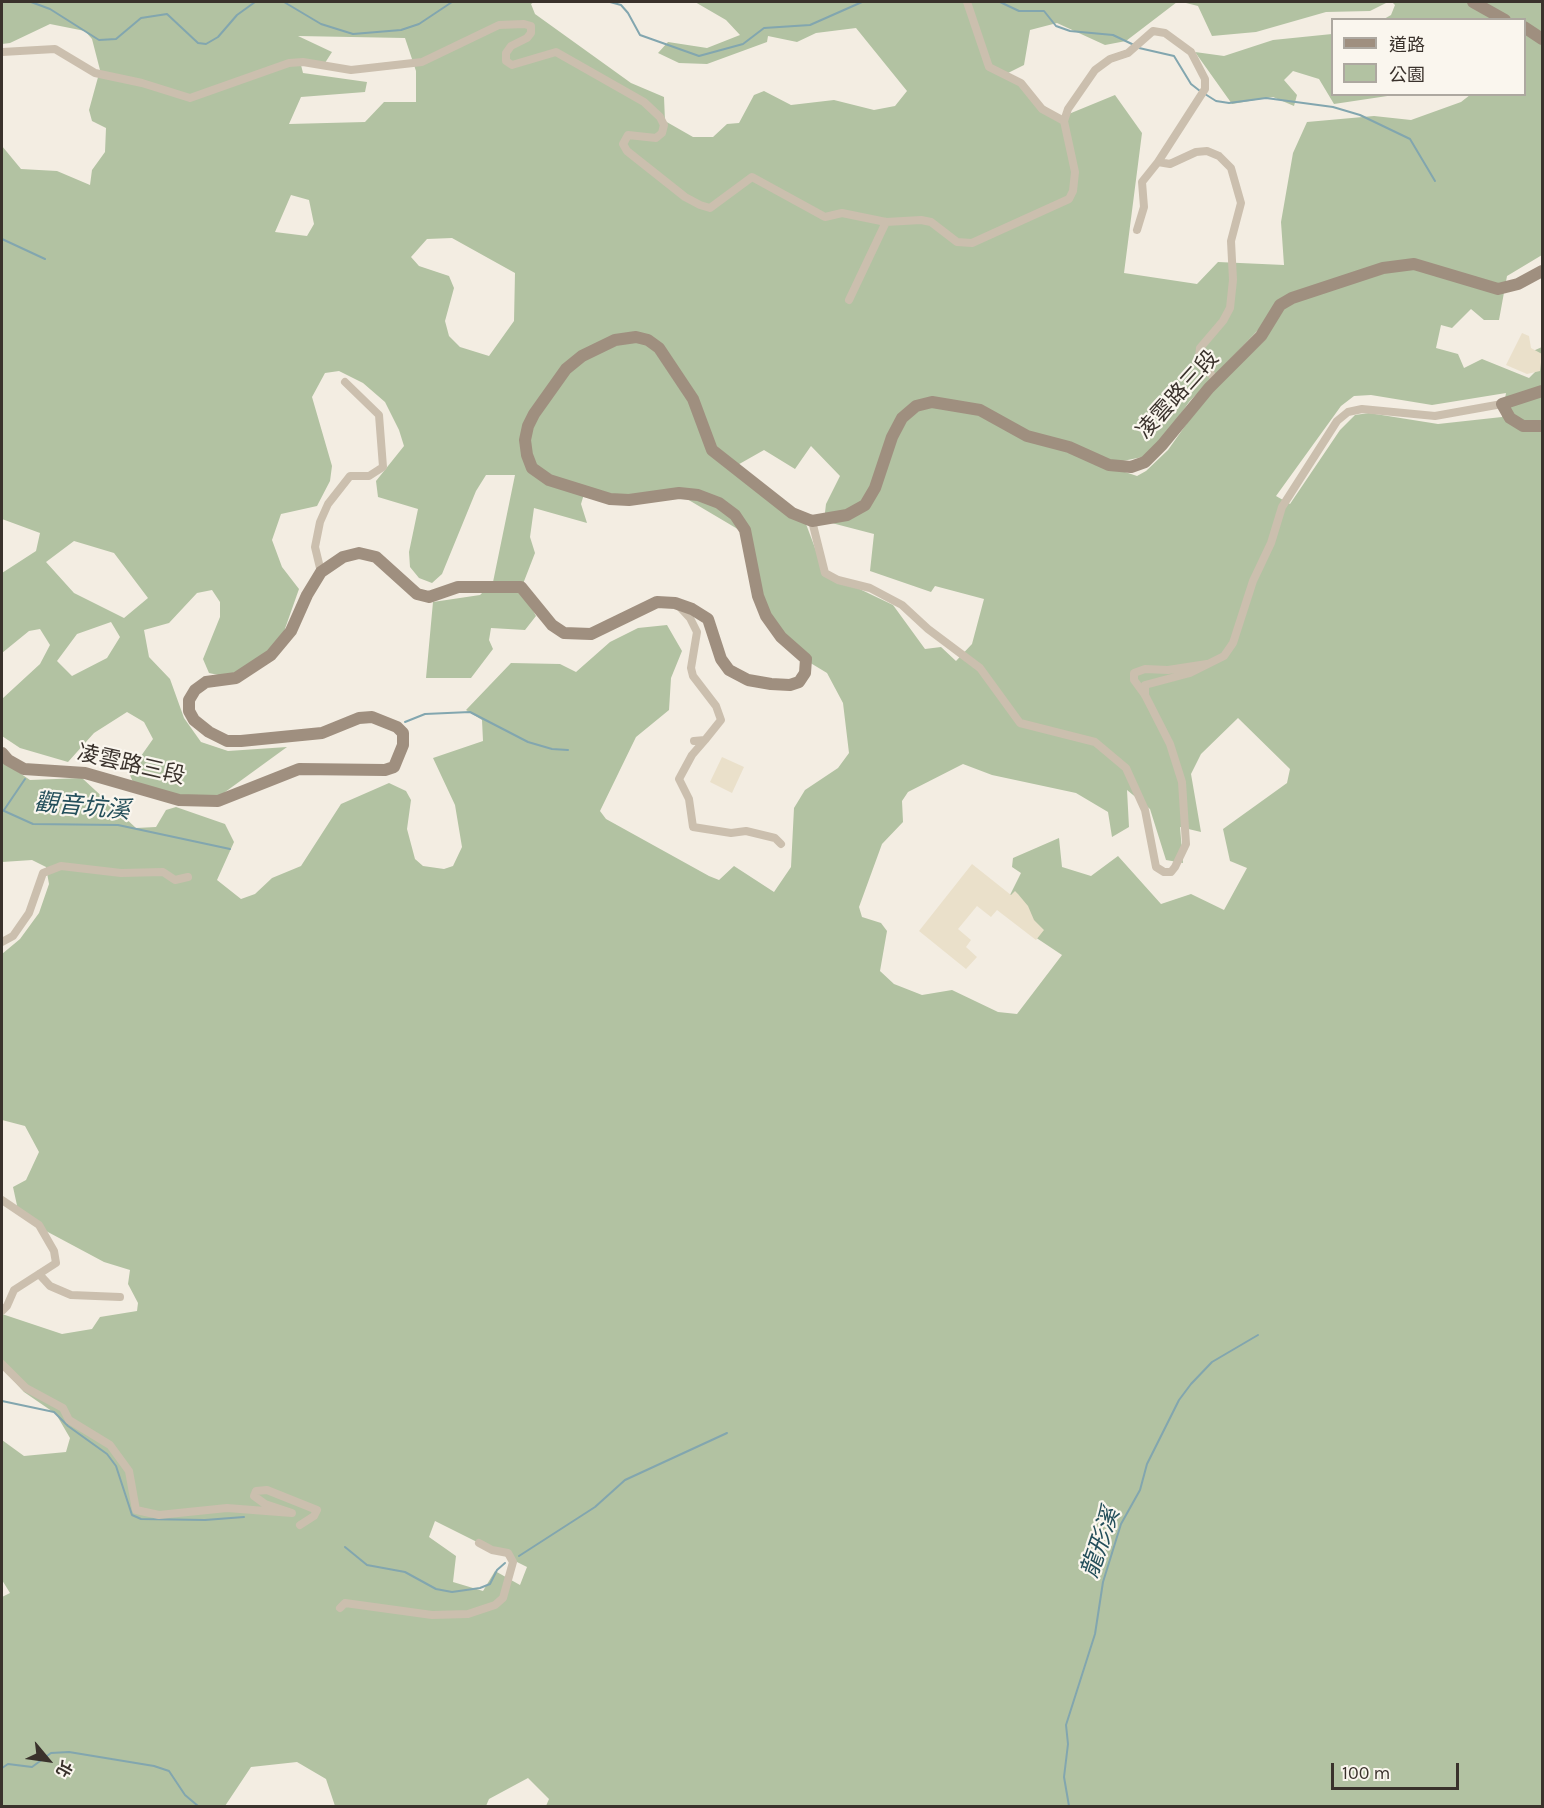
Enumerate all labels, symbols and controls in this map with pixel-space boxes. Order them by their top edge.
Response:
legend [1331,18,1526,96]
text: 道路 [1389,34,1425,56]
text: 公園 [1389,64,1425,86]
street label: 凌雲路三段 [1131,345,1225,445]
street label: 凌雲路三段 [74,740,188,790]
water label: 觀音坑溪 [33,788,131,826]
water label: 龍形溪 [1076,1504,1126,1582]
north arrow [18,1730,78,1790]
scale bar [1334,1751,1462,1789]
text: 北 [52,1757,76,1781]
text: 100 m [1342,1762,1390,1784]

